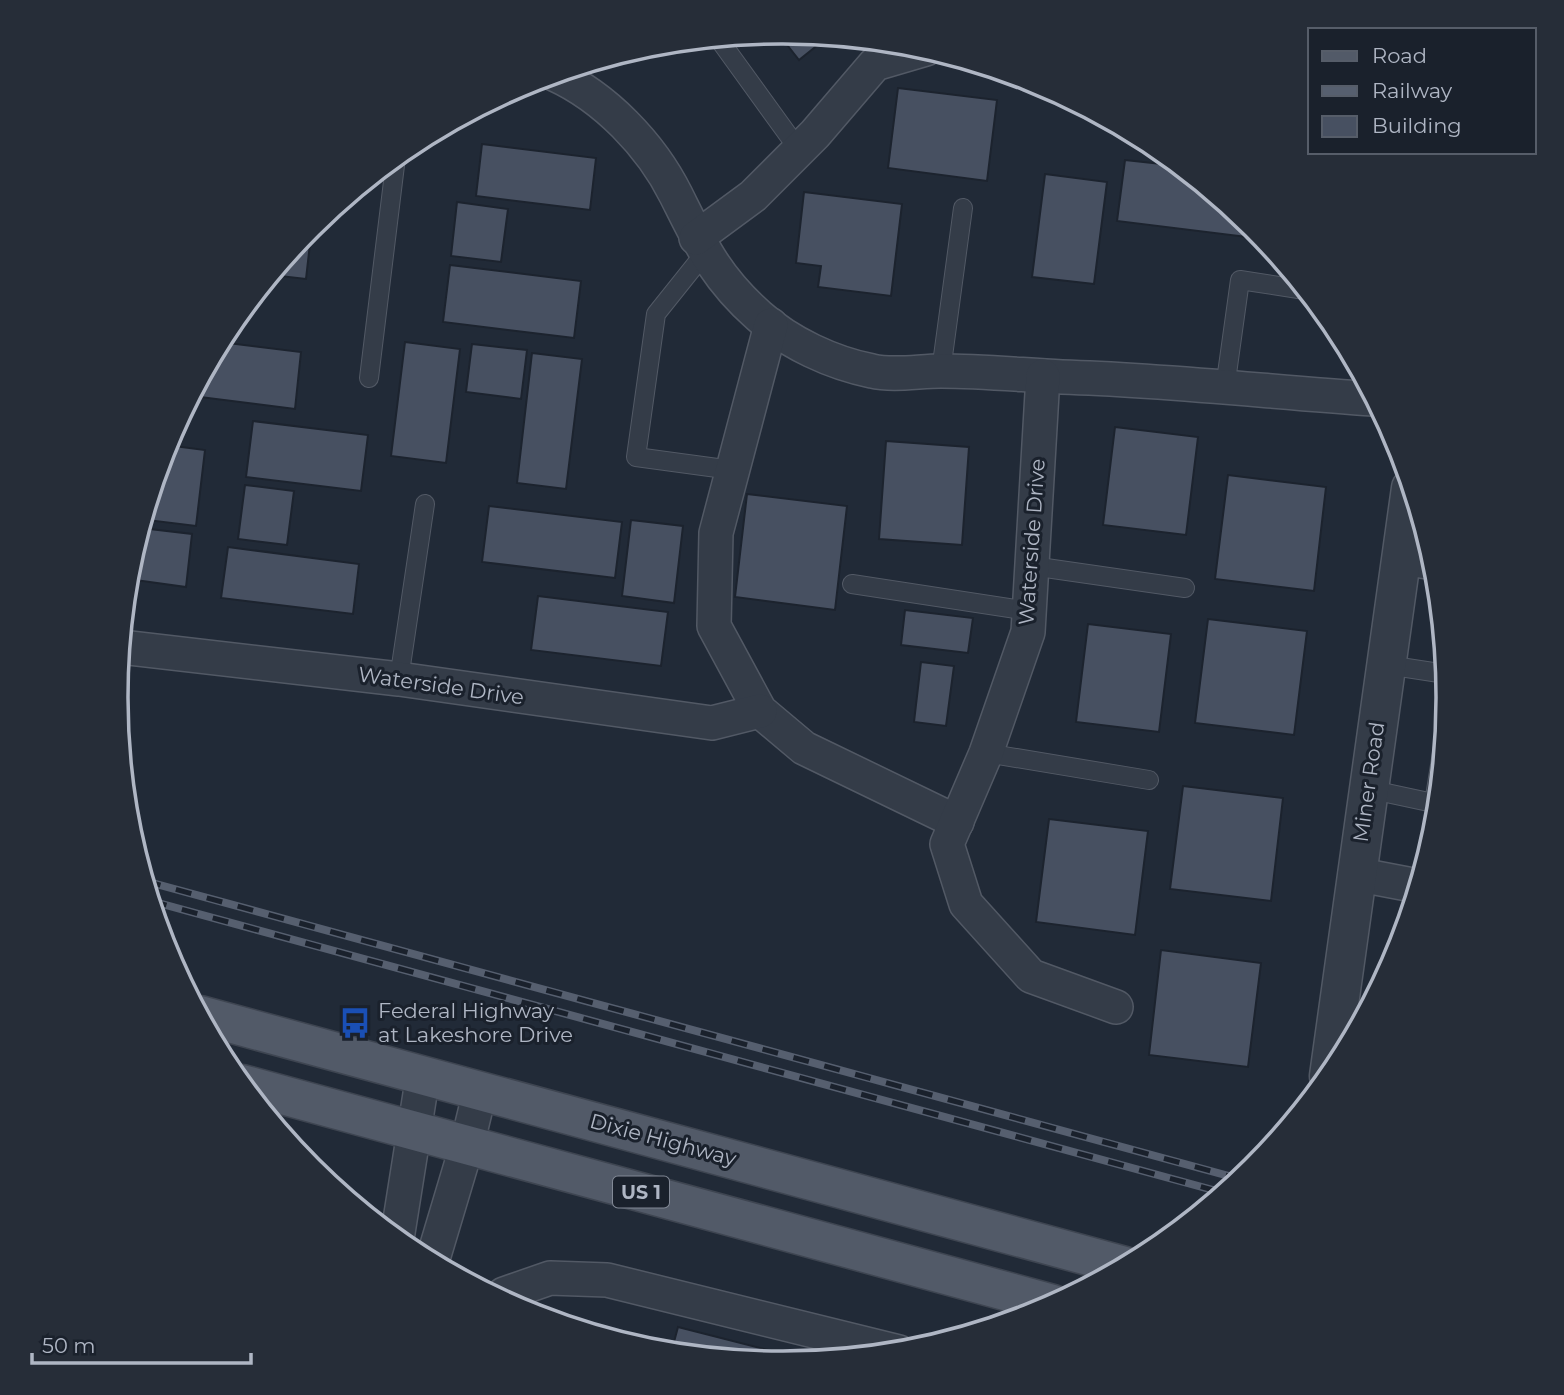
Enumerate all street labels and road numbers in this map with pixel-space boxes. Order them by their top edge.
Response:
street label: Waterside Drive [1013,458,1050,626]
street label: Waterside Drive [357,661,526,710]
street label: Miner Road [1348,720,1389,844]
street label: Dixie Highway [587,1108,740,1171]
road number: US 1 [613,1176,669,1208]

